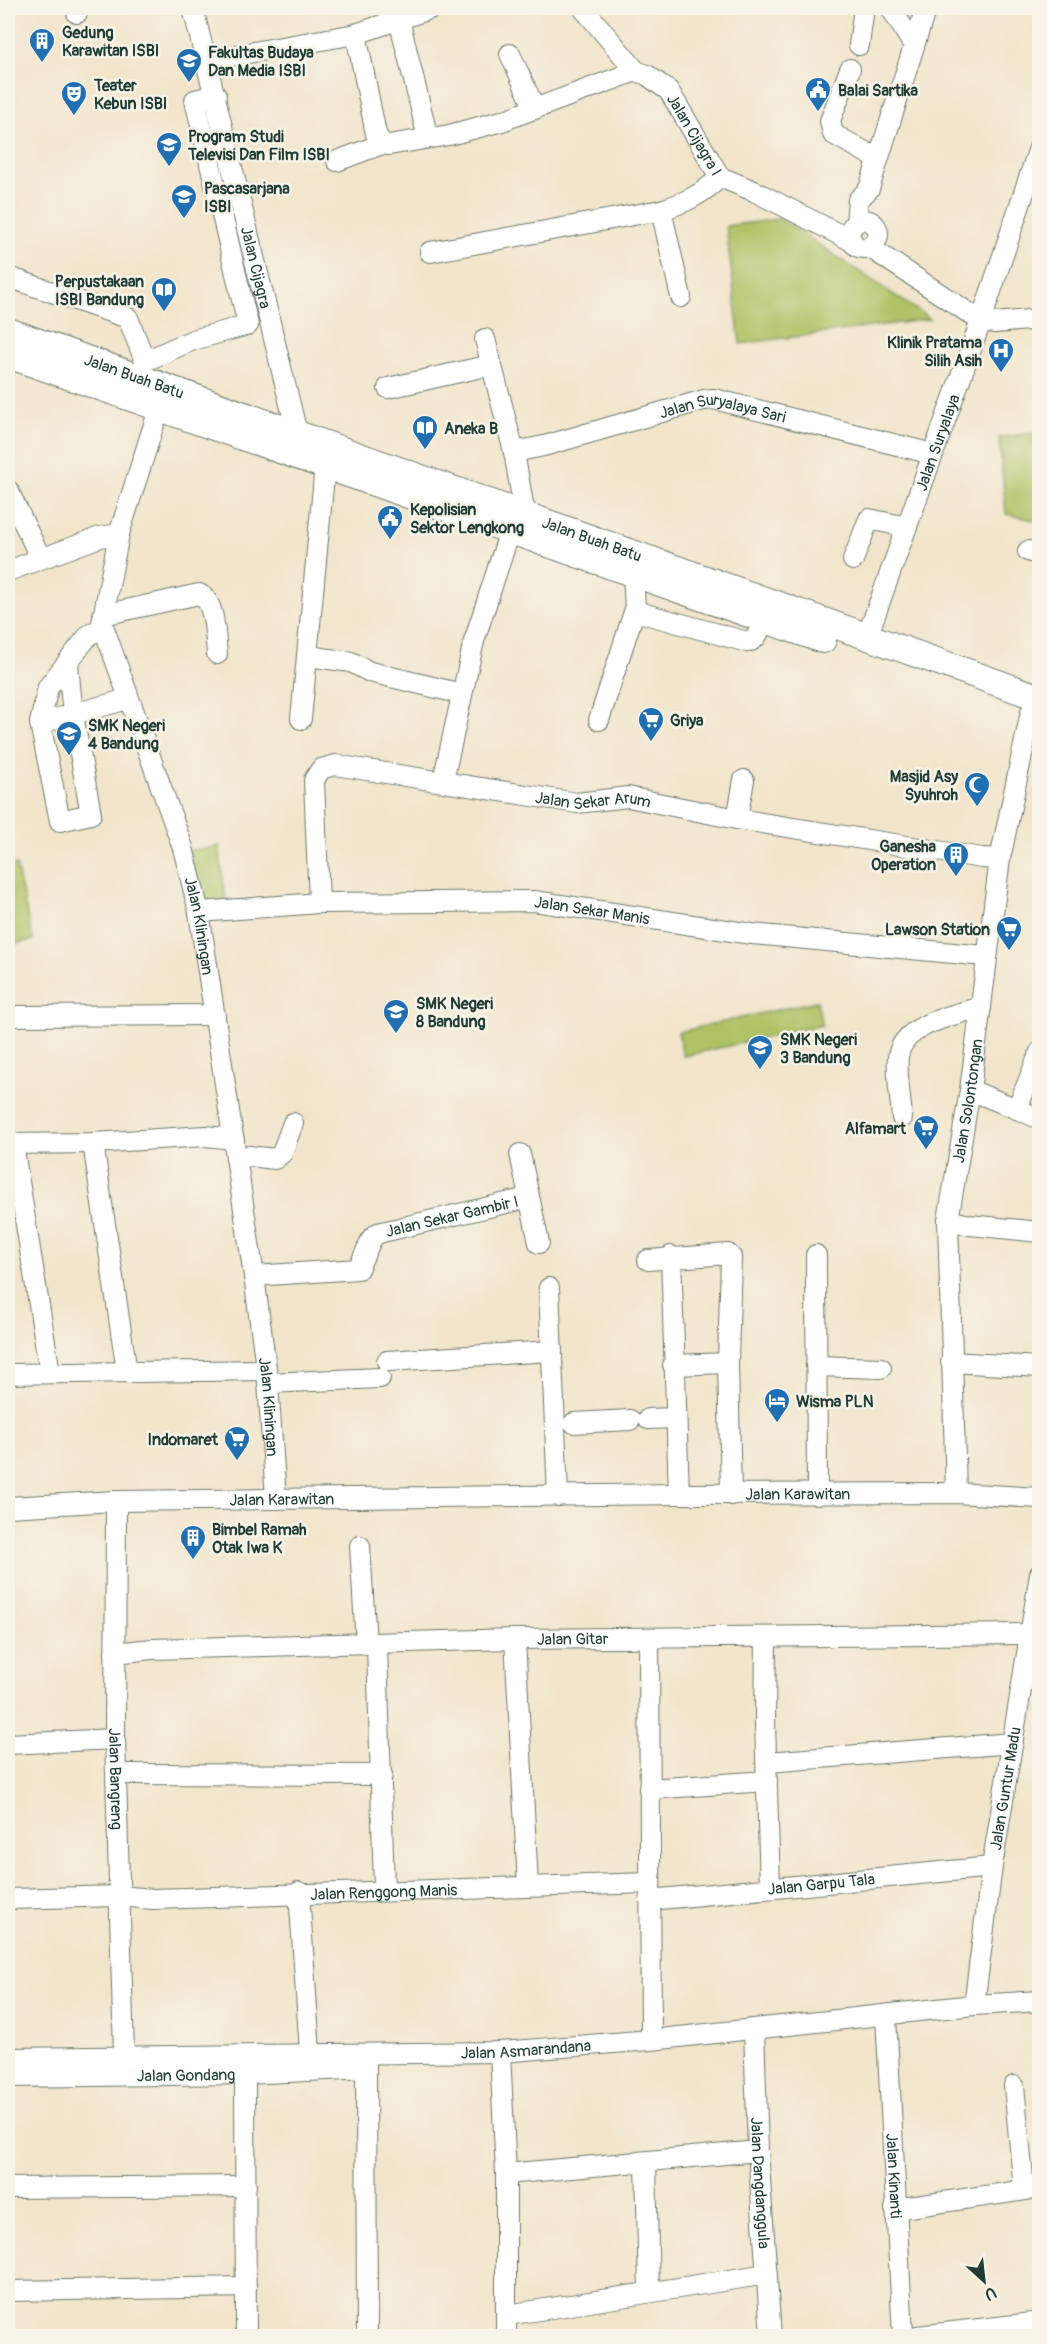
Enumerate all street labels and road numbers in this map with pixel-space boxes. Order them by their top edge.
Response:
street label: Jalan Cijagra I [662,91,726,180]
street label: Jalan Cijagra [236,224,275,311]
street label: Jalan Buah Batu [81,350,187,404]
street label: Jalan Suryalaya Sari [657,390,788,428]
street label: Jalan Suryalaya [912,392,965,494]
street label: Jalan Buah Batu [539,513,644,567]
street label: Jalan Sekar Arum [534,788,653,814]
street label: Jalan Kliningan [180,875,217,976]
street label: Jalan Sekar Manis [533,892,651,929]
street label: Jalan Solontongan [949,1037,988,1165]
street label: Jalan Sekar Gambir I [384,1192,521,1242]
street label: Jalan Kliningan [254,1356,282,1457]
street label: Jalan Karawitan [745,1484,850,1505]
street label: Jalan Karawitan [229,1489,334,1511]
street label: Jalan Gitar [537,1629,609,1650]
street label: Jalan Guntur Madu [986,1725,1026,1851]
street label: Jalan Bangreng [104,1728,127,1830]
street label: Jalan Garpu Tala [767,1869,876,1900]
street label: Jalan Renggong Manis [310,1880,458,1905]
street label: Jalan Asmarandana [460,2036,592,2063]
street label: Jalan Gondang [137,2065,235,2086]
street label: Jalan Dangdanggula [746,2117,774,2249]
street label: Jalan Kinanti [881,2133,906,2219]

